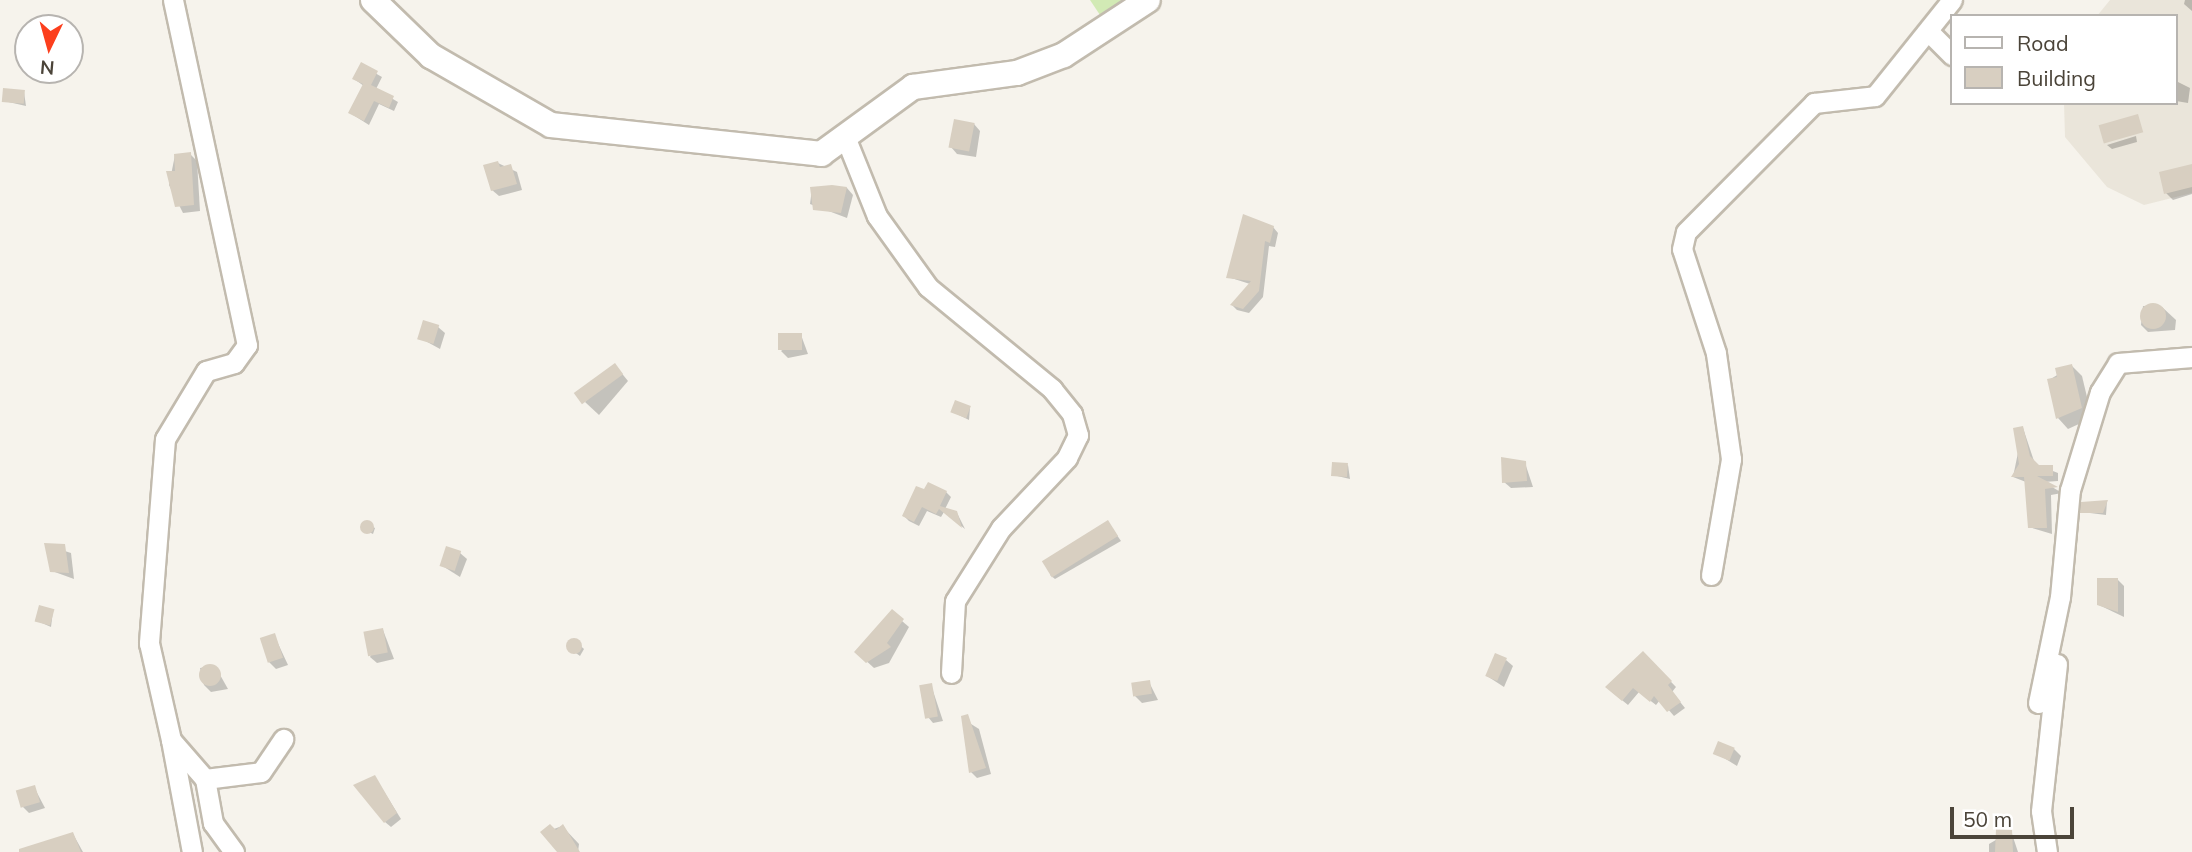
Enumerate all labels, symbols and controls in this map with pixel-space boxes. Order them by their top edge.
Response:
north arrow [14,14,84,84]
legend [1951,14,2178,105]
text: Road [2017,30,2068,56]
text: N [39,55,56,81]
text: Building [2017,65,2096,91]
scale bar [1954,792,2078,836]
text: 50 m [1963,806,2012,832]

